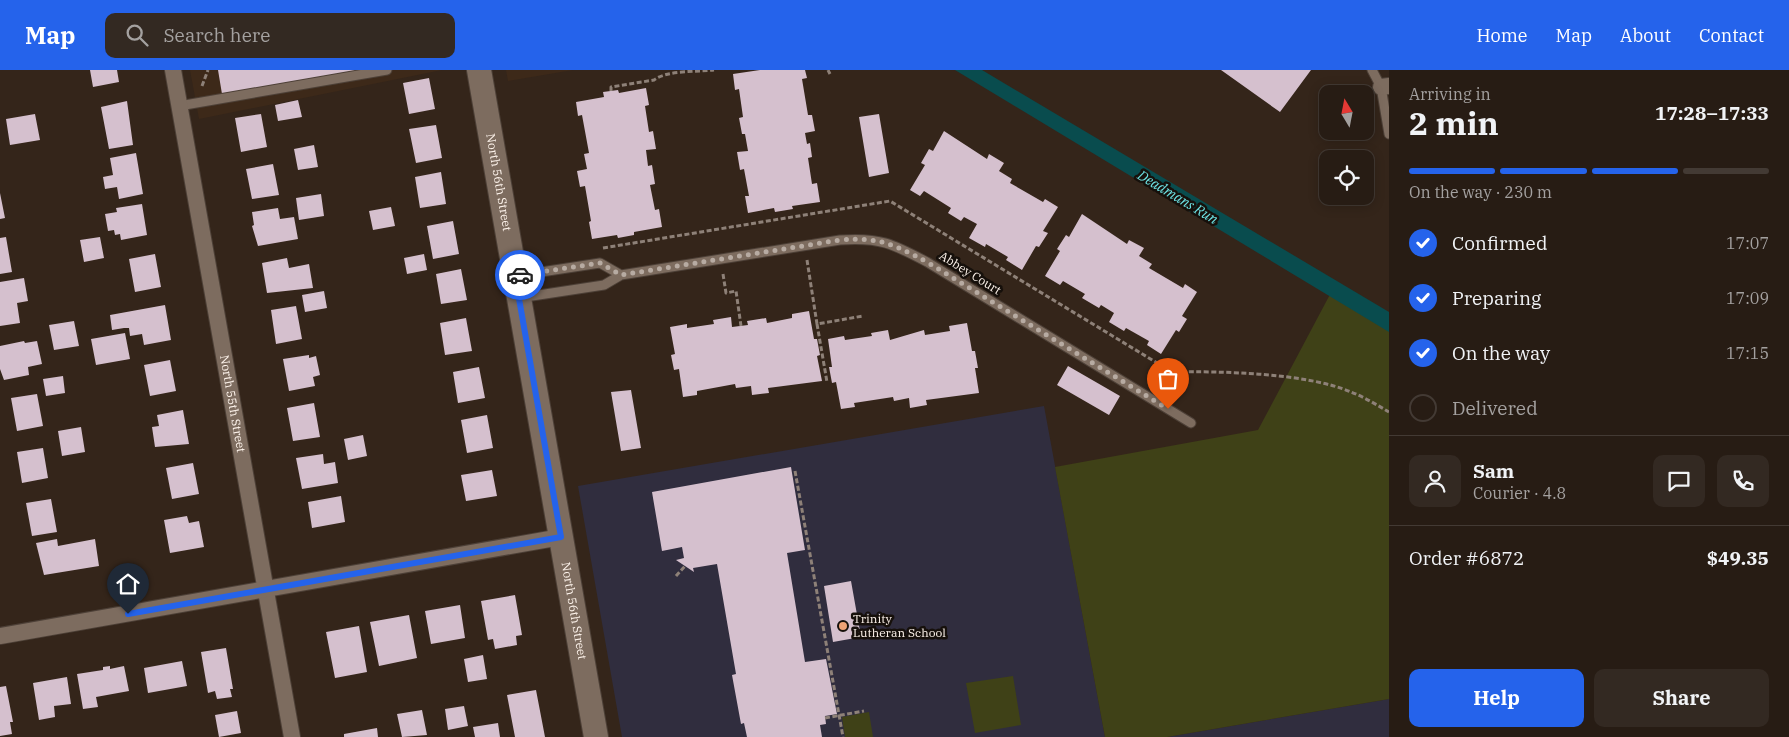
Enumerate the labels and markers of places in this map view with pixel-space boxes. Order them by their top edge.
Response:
pin [1147,358,1189,409]
pin [107,563,149,614]
place label: Trinity Lutheran School [853,611,946,640]
marker: Trinity Lutheran School [837,620,849,632]

